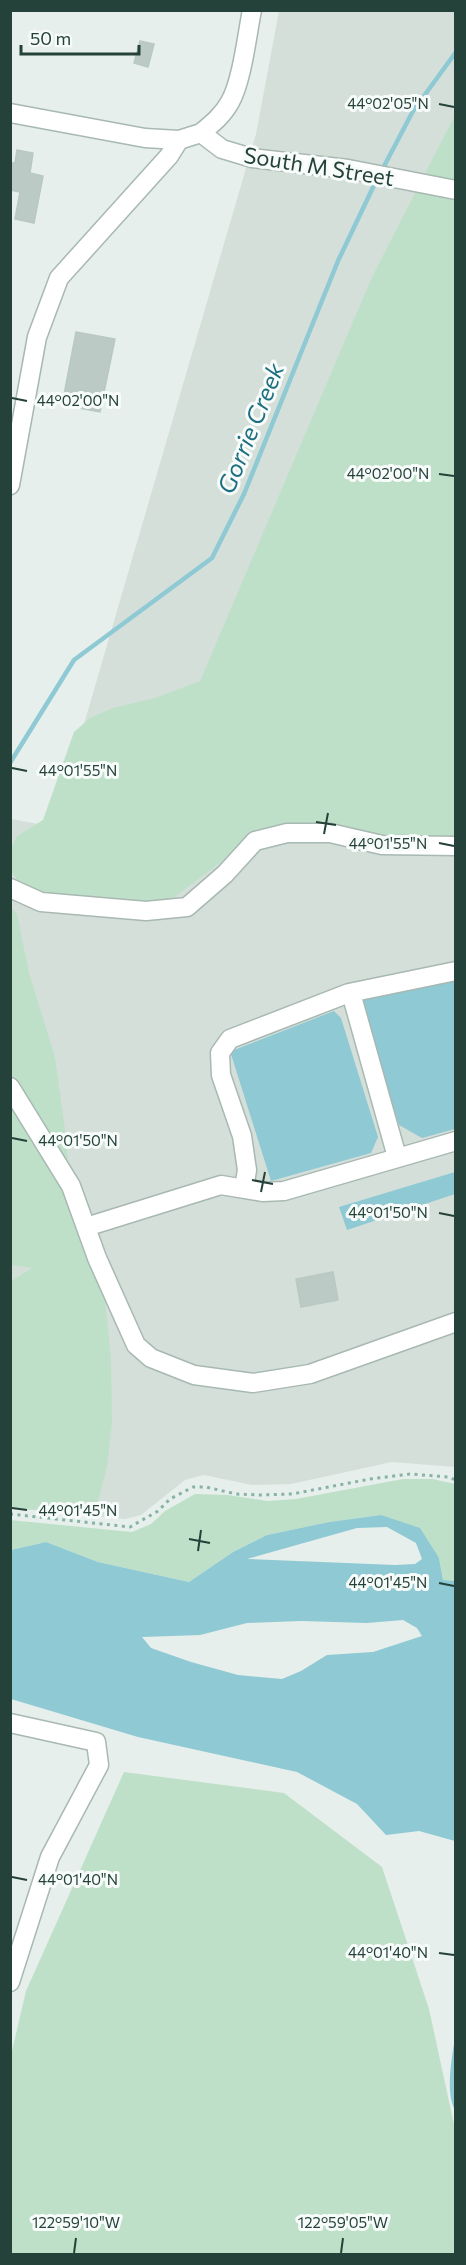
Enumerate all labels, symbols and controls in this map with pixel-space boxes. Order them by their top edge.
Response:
scale bar [21,18,140,56]
text: 50 m [30,27,71,49]
text: 44°02'05"N [347,94,429,112]
street label: South M Street [242,141,396,191]
water label: Gorrie Creek [211,357,290,498]
text: 44°02'00"N [37,391,119,409]
text: 44°02'00"N [347,464,429,482]
text: 44°01'55"N [39,761,117,779]
text: 44°01'55"N [349,834,427,852]
text: 44°01'50"N [38,1131,118,1149]
text: 44°01'50"N [348,1203,428,1221]
text: 44°01'45"N [39,1501,117,1519]
text: 44°01'45"N [349,1573,427,1591]
text: 44°01'40"N [38,1870,118,1888]
text: 44°01'40"N [348,1943,428,1961]
text: 122°59'10"W [32,2213,120,2231]
text: 122°59'05"W [298,2213,388,2231]

